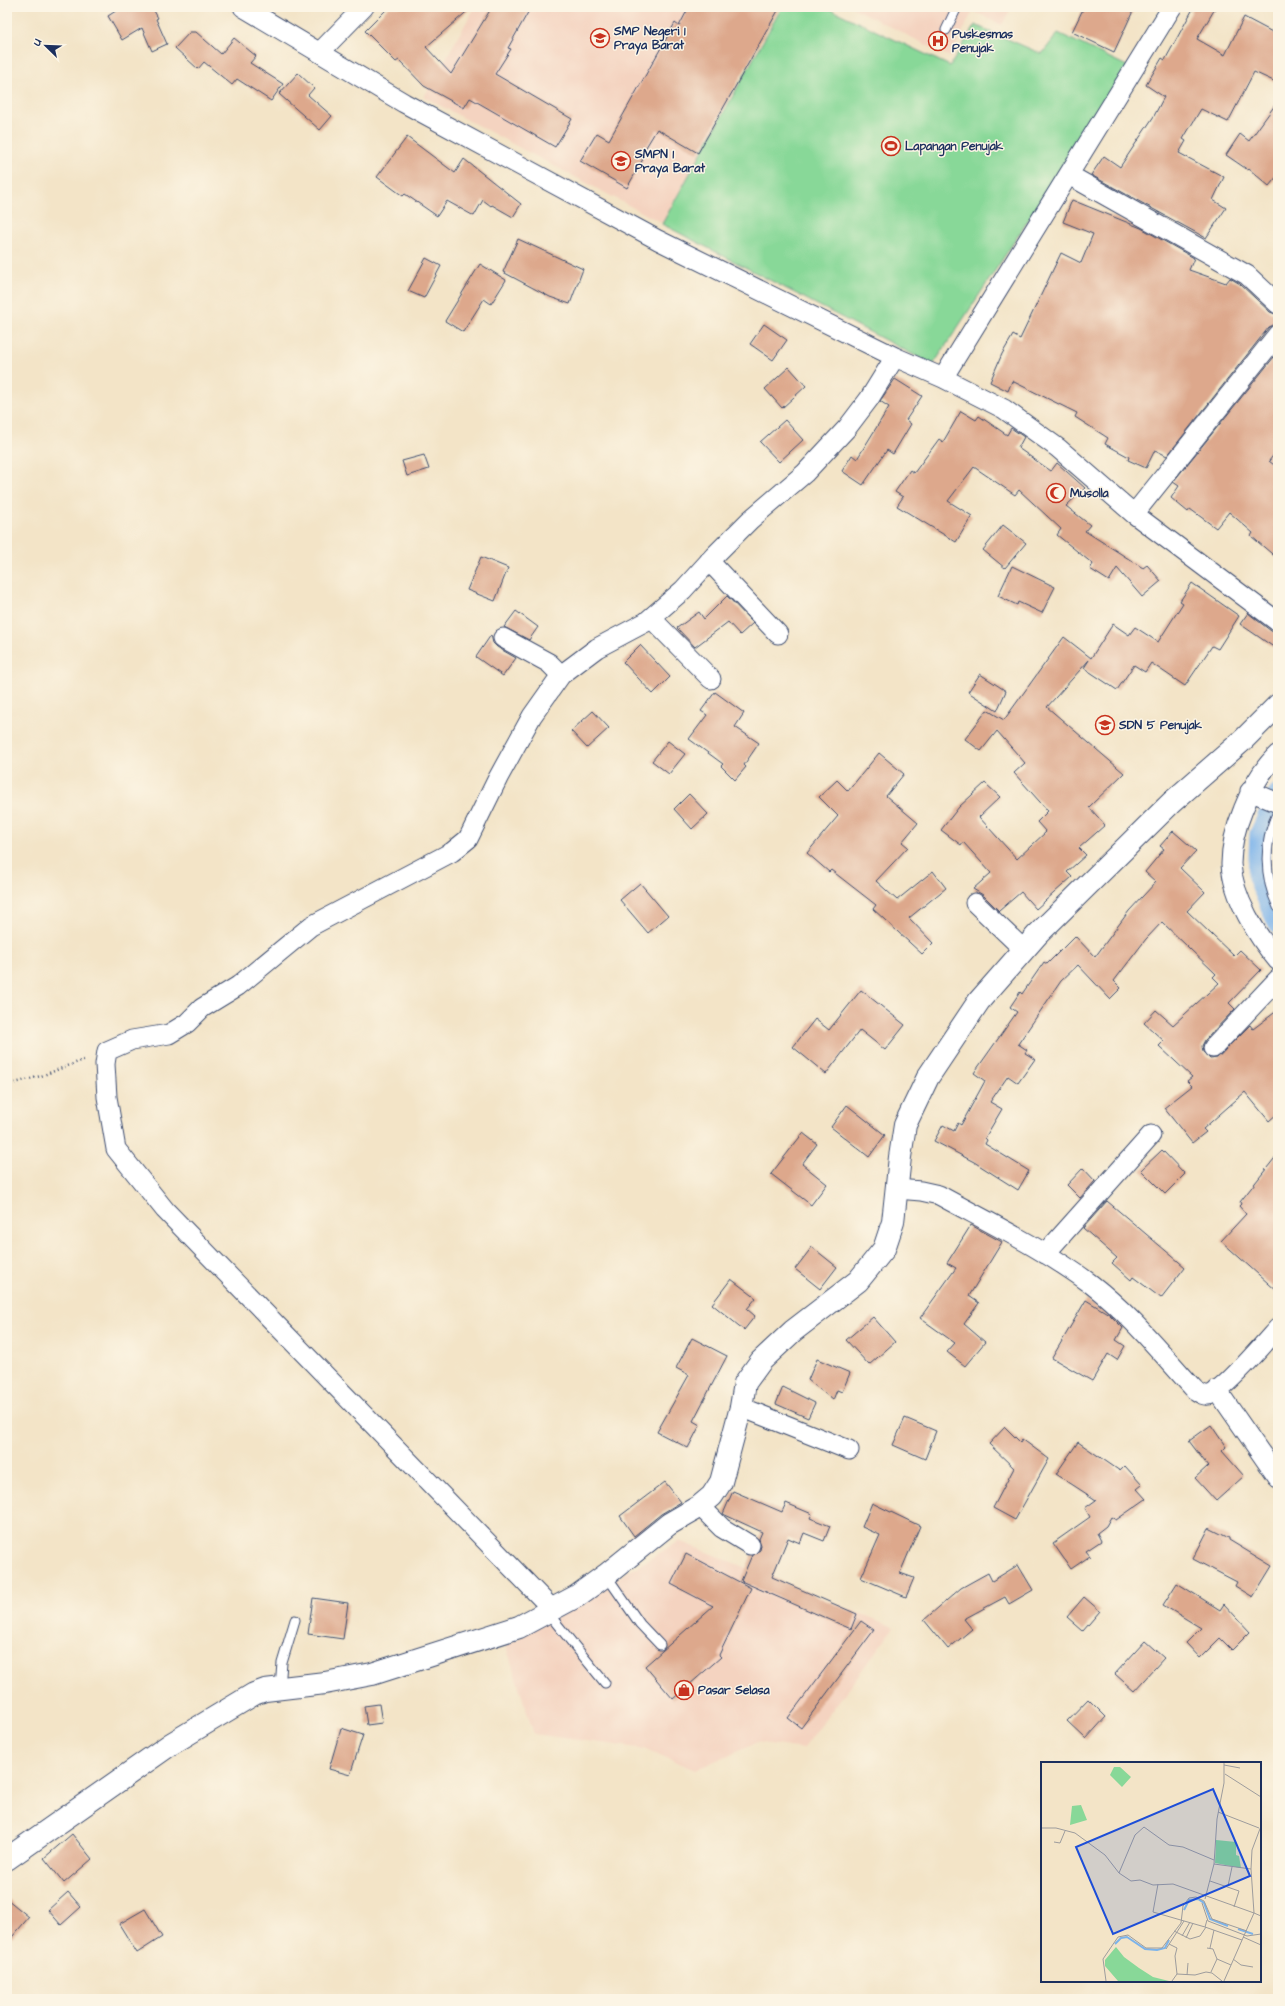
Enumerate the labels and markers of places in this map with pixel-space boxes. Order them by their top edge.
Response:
place label: SMP Negeri 1 Praya Barat [613,23,686,55]
place label: Puskesmas Penujak [952,26,1013,58]
school or university icon: SMP Negeri 1 Praya Barat [589,27,611,49]
hospital icon: Puskesmas Penujak [927,30,949,52]
sports icon: Lapangan Penujak [880,135,902,157]
place label: Lapangan Penujak [905,138,1004,157]
place label: SMPN 1 Praya Barat [634,146,705,178]
school or university icon: SMPN 1 Praya Barat [610,150,632,172]
mosque icon: Musolla [1045,482,1067,504]
place label: Musolla [1070,485,1110,502]
school or university icon: SDN 5 Penujak [1094,714,1116,736]
place label: SDN 5 Penujak [1118,717,1203,735]
shop icon: Pasar Selasa [673,1679,695,1701]
place label: Pasar Selasa [698,1682,771,1699]

